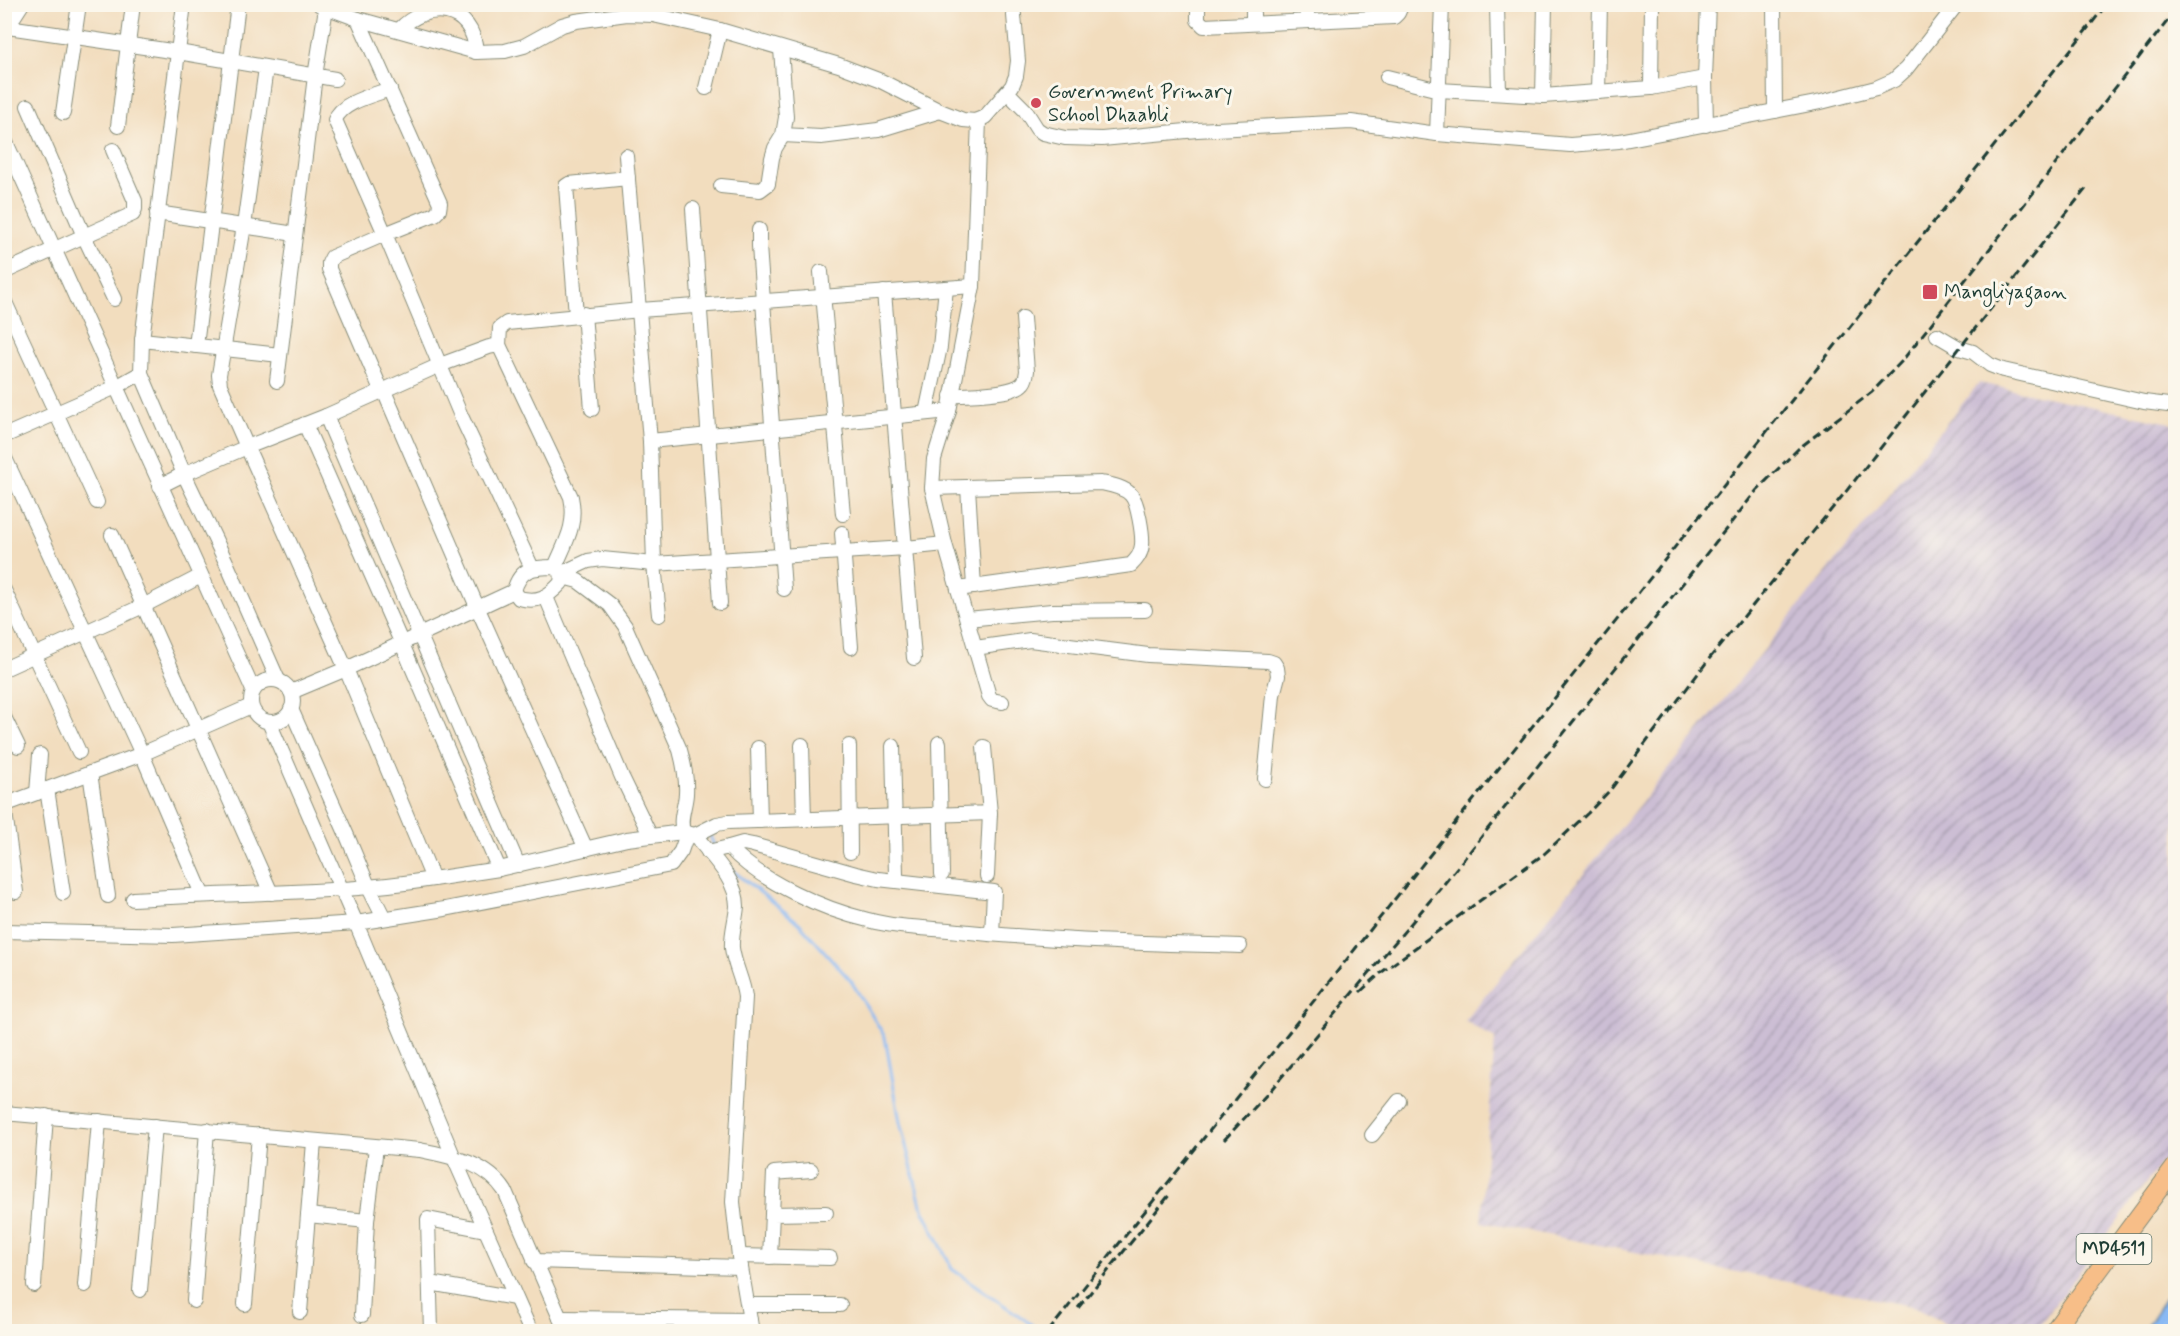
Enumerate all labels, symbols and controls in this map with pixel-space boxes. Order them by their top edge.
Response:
place label: Government Primary School Dhaabli [1048,79,1233,129]
marker: Government Primary School Dhaabli [1029,96,1043,110]
place label: Mangliyagaon [1944,279,2067,308]
marker: Mangliyagaon [1921,283,1939,301]
road number: MD4511 [2076,1234,2152,1264]

